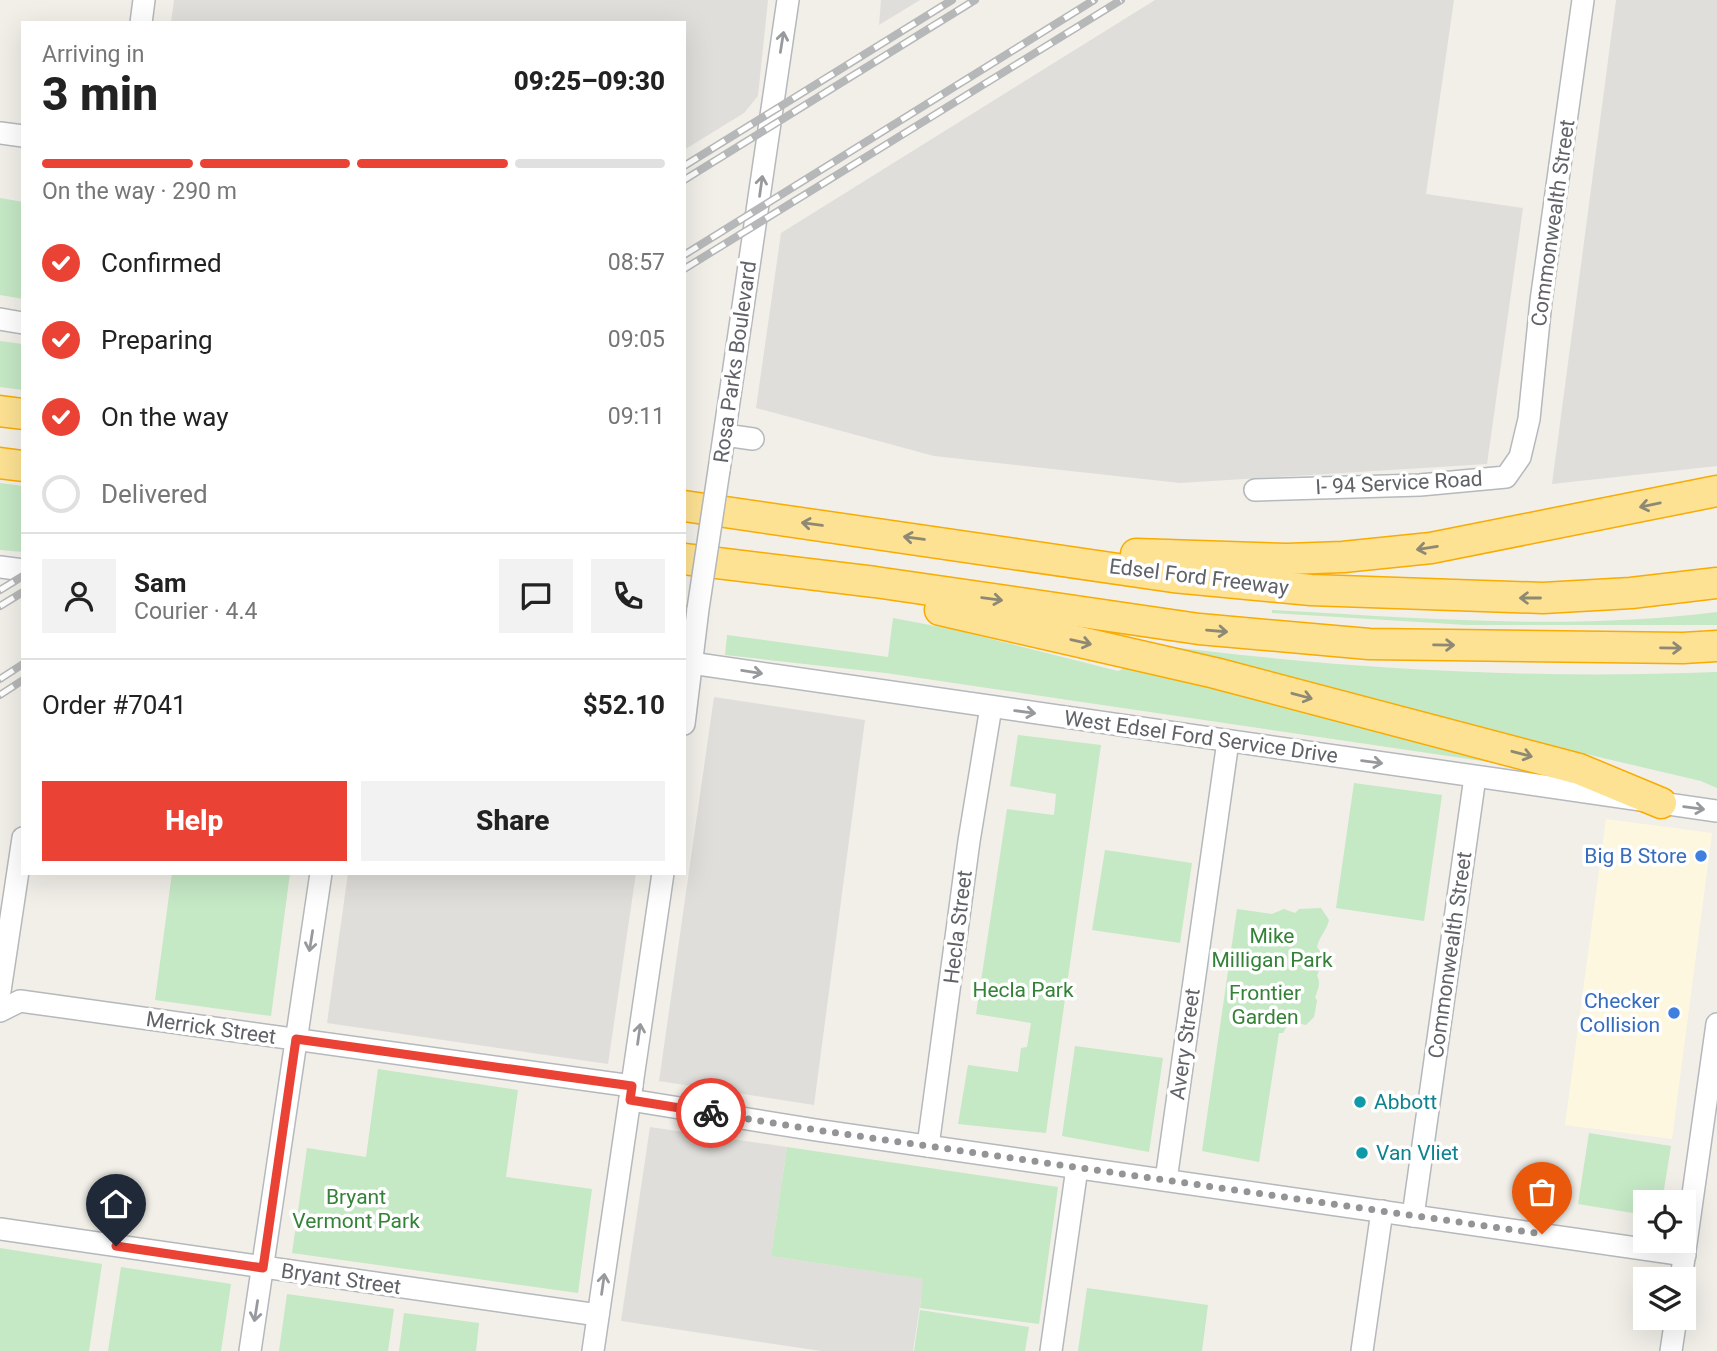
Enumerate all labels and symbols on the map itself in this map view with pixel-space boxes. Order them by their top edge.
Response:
one-way arrow [776,31,789,54]
street label: Commonwealth Street [1527,118,1579,328]
one-way arrow [754,175,767,198]
street label: Rosa Parks Boulevard [709,259,761,465]
street label: I- 94 Service Road [1315,467,1483,499]
one-way arrow [1639,498,1662,512]
one-way arrow [801,518,824,531]
one-way arrow [903,532,926,545]
one-way arrow [1416,542,1439,555]
street label: Edsel Ford Freeway [1108,554,1290,600]
one-way arrow [1519,591,1542,605]
one-way arrow [980,593,1002,606]
one-way arrow [1205,625,1228,638]
one-way arrow [1069,636,1092,650]
one-way arrow [1432,638,1455,652]
one-way arrow [1659,641,1682,655]
one-way arrow [740,666,763,679]
one-way arrow [1291,691,1313,704]
one-way arrow [1013,706,1036,719]
street label: West Edsel Ford Service Drive [1063,706,1339,768]
one-way arrow [1511,749,1533,762]
one-way arrow [1360,756,1383,769]
one-way arrow [1682,802,1705,815]
place label: Big B Store [1584,844,1687,868]
marker: Big B Store [1693,848,1709,864]
street label: Commonwealth Street [1424,850,1476,1060]
street label: Hecla Street [939,869,977,985]
park label: Mike Milligan Park [1211,924,1333,972]
one-way arrow [304,929,317,952]
park label: Hecla Park [972,978,1074,1002]
park label: Frontier Garden [1229,981,1301,1029]
street label: Avery Street [1165,987,1205,1101]
place label: Checker Collision [1580,989,1660,1037]
marker: Checker Collision [1666,1005,1682,1021]
street label: Merrick Street [144,1007,278,1049]
one-way arrow [633,1023,646,1046]
courier [676,1078,746,1148]
place label: Abbott [1374,1090,1437,1114]
marker: Abbott [1352,1094,1368,1110]
place label: Van Vliet [1376,1141,1459,1165]
marker: Van Vliet [1354,1145,1370,1161]
pin [1512,1162,1572,1234]
pin [86,1174,146,1246]
park label: Bryant Vermont Park [292,1185,420,1233]
street label: Bryant Street [280,1259,403,1299]
one-way arrow [597,1273,610,1295]
one-way arrow [250,1299,263,1322]

